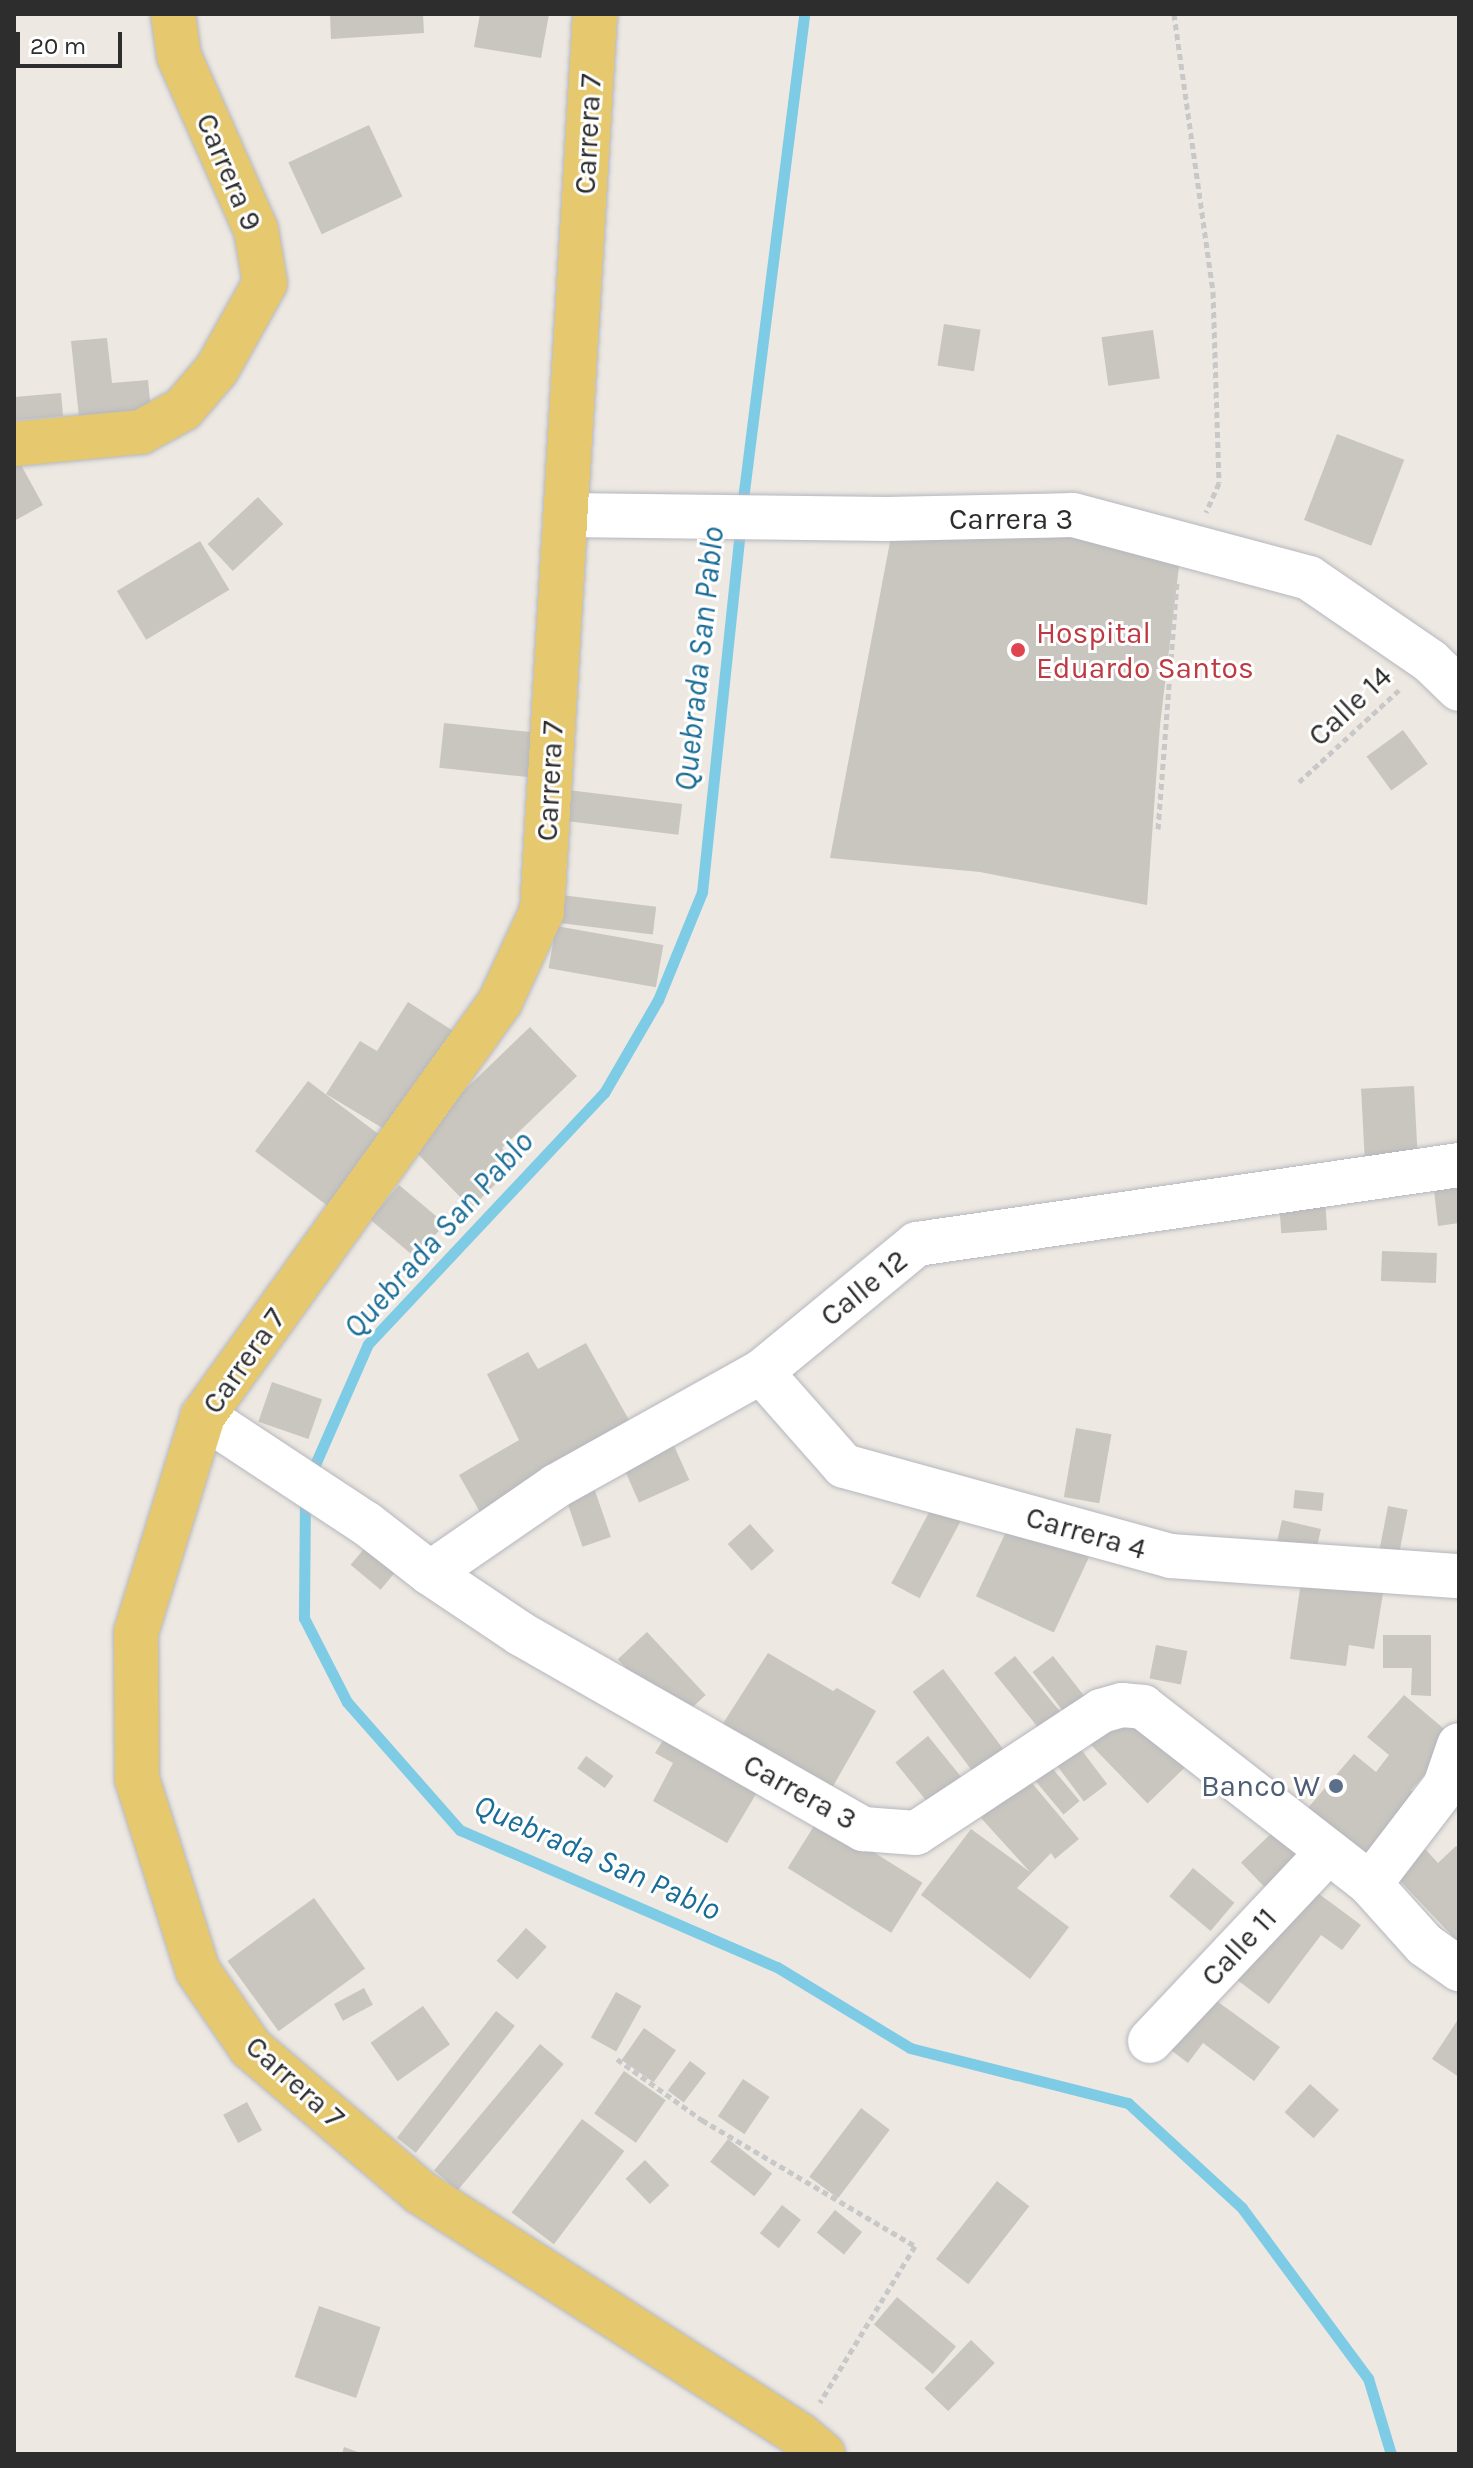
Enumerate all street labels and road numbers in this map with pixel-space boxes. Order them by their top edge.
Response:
street label: Carrera 7 [567,73,609,195]
street label: Carrera 9 [188,108,270,236]
street label: Carrera 3 [949,501,1073,537]
street label: Calle 14 [1301,658,1399,754]
street label: Carrera 7 [529,720,571,842]
street label: Calle 12 [813,1242,915,1334]
street label: Carrera 7 [195,1301,293,1421]
street label: Carrera 4 [1022,1499,1150,1567]
street label: Carrera 3 [737,1746,863,1838]
street label: Calle 11 [1194,1900,1284,1994]
street label: Carrera 7 [238,2028,352,2136]

